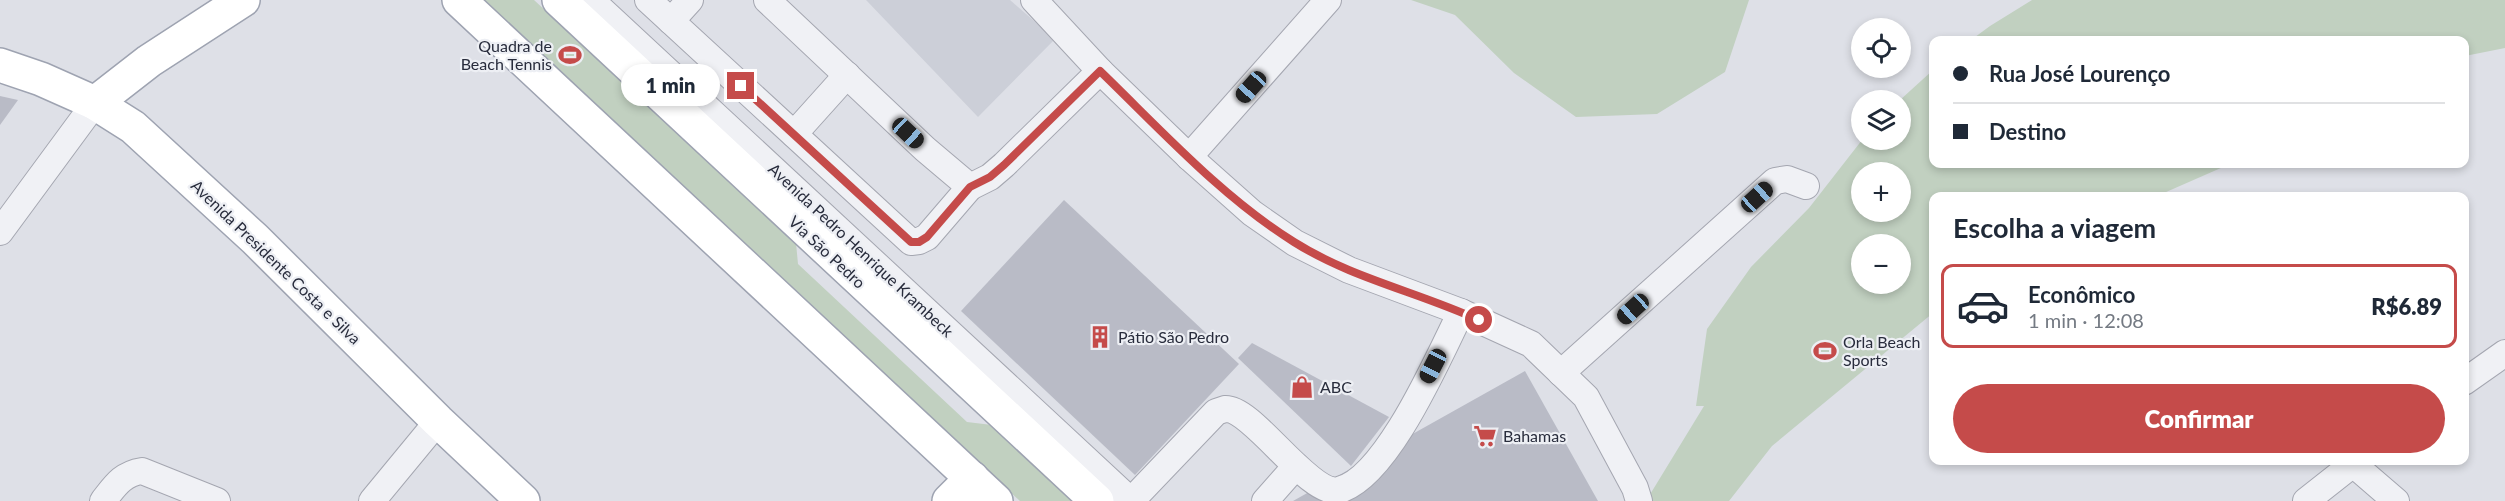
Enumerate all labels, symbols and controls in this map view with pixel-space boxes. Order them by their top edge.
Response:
map controls [1851,18,1911,294]
button: locate [1851,18,1911,78]
place label: Quadra de Beach Tennis [461,36,552,73]
sports icon: Quadra de Beach Tennis [557,42,583,68]
text: Rua José Lourenço [1989,60,2171,87]
callout: 1 min [621,65,720,107]
car [1232,68,1270,106]
route end [727,72,754,99]
text: 1 min [646,73,695,97]
button: layers [1851,90,1911,150]
car [889,114,927,152]
text: Destino [1989,118,2066,145]
street label: Avenida Pedro Henrique Krambeck [765,159,958,341]
button: + [1851,162,1911,222]
street label: Avenida Presidente Costa e Silva [188,176,365,348]
car [1738,178,1776,216]
street label: Via São Pedro [785,211,870,292]
text: Escolha a viagem [1953,211,2156,244]
button: − [1851,234,1911,294]
icon: car [1956,279,2010,333]
text: Econômico [2028,281,2135,308]
car [1614,290,1652,328]
text: R$6.89 [2371,293,2442,320]
route start [1465,306,1492,333]
text: 1 min · 12:08 [2028,308,2144,332]
building icon: Pátio São Pedro [1087,324,1113,350]
place label: Pátio São Pedro [1118,327,1229,346]
place label: Orla Beach Sports [1843,332,1921,369]
sports icon: Orla Beach Sports [1812,338,1838,364]
car [1417,346,1449,386]
shop icon: ABC [1289,374,1315,400]
place label: ABC [1320,377,1352,396]
button: Confirmar [1953,384,2445,453]
supermarket icon: Bahamas [1472,423,1498,449]
place label: Bahamas [1503,426,1566,445]

